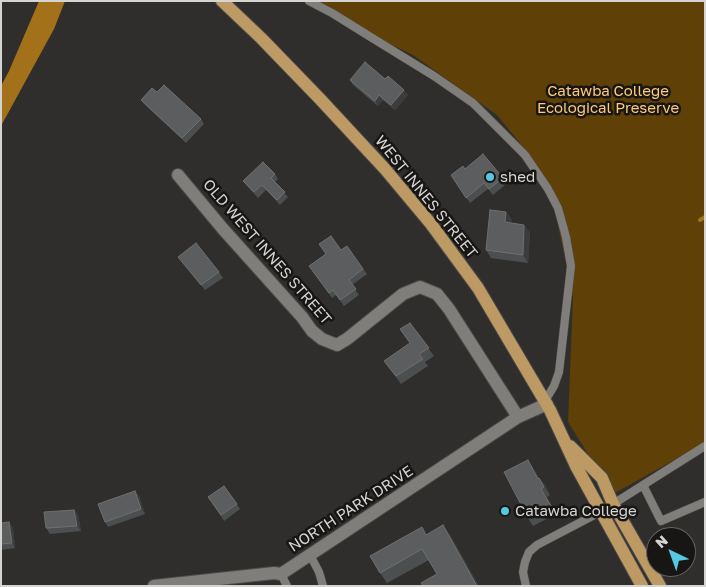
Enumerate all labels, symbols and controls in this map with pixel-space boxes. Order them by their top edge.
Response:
park label: Catawba College Ecological Preserve [537,82,679,117]
street label: WEST INNES STREET [371,132,481,262]
place label: shed [500,168,535,186]
marker: shed [484,171,496,183]
street label: OLD WEST INNES STREET [199,176,335,328]
street label: NORTH PARK DRIVE [285,462,417,556]
place label: Catawba College [515,502,637,520]
marker: Catawba College [499,505,511,517]
north arrow [646,527,696,577]
text: N [652,531,671,551]

